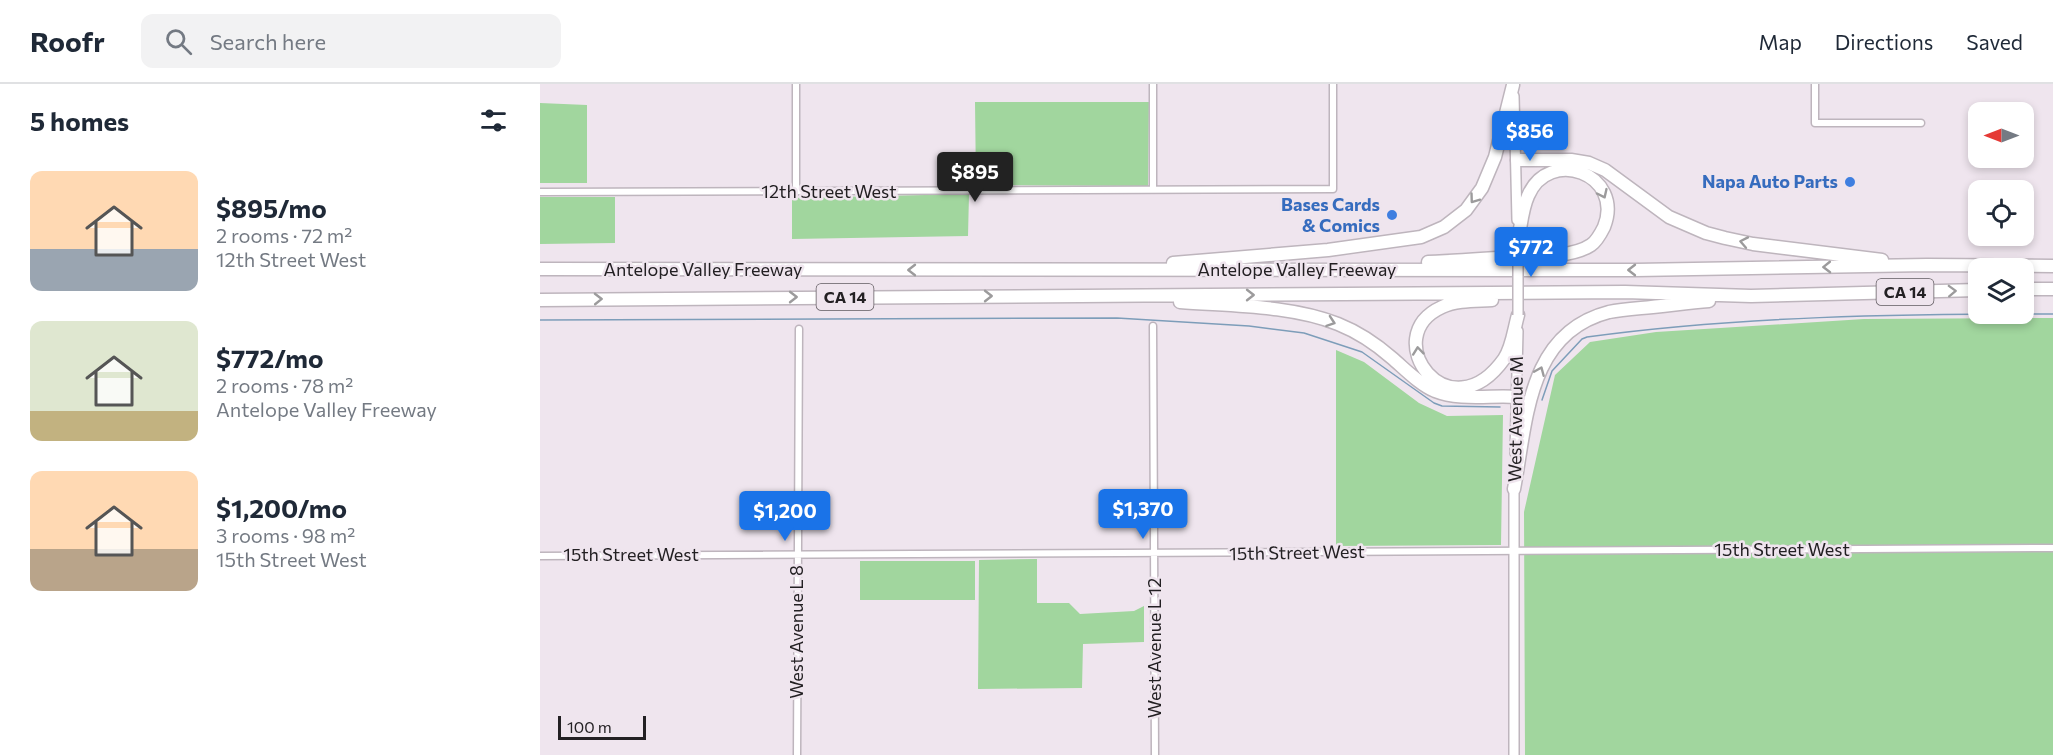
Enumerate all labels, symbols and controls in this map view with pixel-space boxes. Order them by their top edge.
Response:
search box [141,14,561,68]
text: Roofr [30,24,105,58]
icon: search [162,25,195,58]
text: Search here [210,28,326,55]
text: Map [1759,29,1802,54]
text: Directions [1835,29,1933,54]
text: Saved [1966,29,2023,54]
north arrow [1968,102,2034,168]
map controls [1968,102,2034,324]
icon: filters [477,104,510,137]
text: 5 homes [30,105,129,136]
pin: $856 [1494,111,1566,162]
text: $856 [1506,118,1554,142]
pin: $895 [939,152,1011,203]
text: $895 [951,159,999,183]
place label: Napa Auto Parts [1702,170,1838,192]
marker: Napa Auto Parts [1843,175,1857,189]
street label: 12th Street West [761,180,897,202]
button: locate [1968,180,2034,246]
one-way arrow [1596,187,1608,198]
text: $895/mo [216,192,327,223]
place label: Bases Cards & Comics [1281,193,1380,236]
one-way arrow [1470,193,1481,204]
icon: home [78,195,150,267]
marker: Bases Cards & Comics [1385,208,1399,222]
text: 2 rooms · 72 m² [216,223,352,247]
pin: $772 [1495,227,1567,278]
text: $772 [1509,234,1553,258]
one-way arrow [1740,236,1750,249]
text: 12th Street West [216,247,366,271]
street label: Antelope Valley Freeway [604,258,802,280]
street label: Antelope Valley Freeway [1198,258,1396,280]
button: layers [1968,258,2034,324]
one-way arrow [1822,261,1831,273]
one-way arrow [907,264,916,276]
one-way arrow [1627,264,1636,276]
road number: CA 14 [1876,279,1934,305]
road number: CA 14 [816,284,874,310]
one-way arrow [1948,284,1957,297]
one-way arrow [1246,289,1255,301]
one-way arrow [984,290,993,302]
one-way arrow [789,291,798,303]
one-way arrow [594,293,603,305]
one-way arrow [1325,315,1336,328]
text: $772/mo [216,342,323,373]
icon: home [78,345,150,417]
one-way arrow [1412,346,1425,355]
street label: West Avenue M [1503,356,1527,482]
one-way arrow [1533,366,1545,377]
text: 2 rooms · 78 m² [216,373,353,397]
text: Antelope Valley Freeway [216,397,437,421]
pin: $1,370 [1094,489,1192,540]
pin: $1,200 [736,491,834,542]
text: $1,200/mo [216,492,347,523]
icon: home [78,495,150,567]
text: $1,370 [1112,496,1174,520]
text: $1,200 [753,498,817,522]
text: 3 rooms · 98 m² [216,523,355,547]
street label: 15th Street West [1714,538,1850,560]
street label: 15th Street West [1229,540,1365,564]
street label: 15th Street West [563,543,699,565]
text: 15th Street West [216,547,367,571]
street label: West Avenue L 8 [785,565,807,699]
street label: West Avenue L 12 [1143,578,1165,718]
scale bar [558,713,646,740]
text: 100 m [567,717,612,736]

